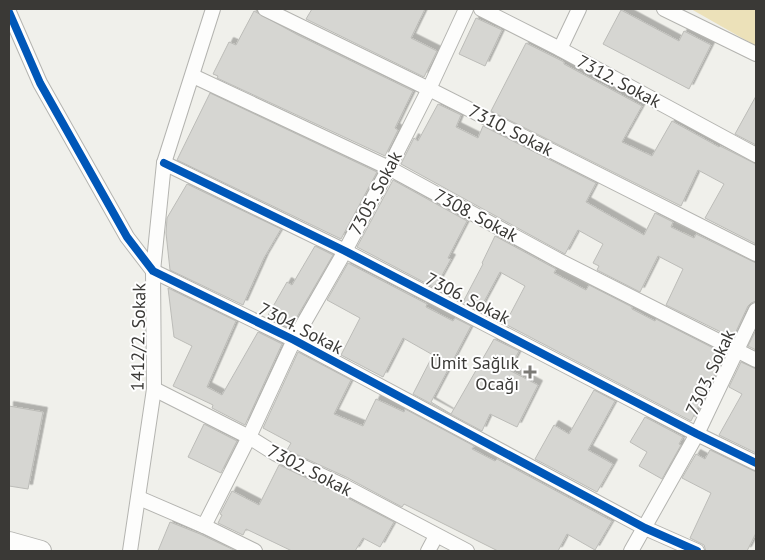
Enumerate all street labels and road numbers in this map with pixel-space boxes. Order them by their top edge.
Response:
street label: 7312. Sokak [573,49,665,113]
street label: 7310. Sokak [465,99,557,161]
street label: 7305. Sokak [343,147,407,239]
street label: 7308. Sokak [430,183,522,247]
street label: 7306. Sokak [422,267,514,329]
street label: 1412/2. Sokak [126,282,150,391]
street label: 7304. Sokak [255,297,347,359]
street label: 7303. Sokak [680,325,740,418]
street label: 7302. Sokak [264,439,356,501]

